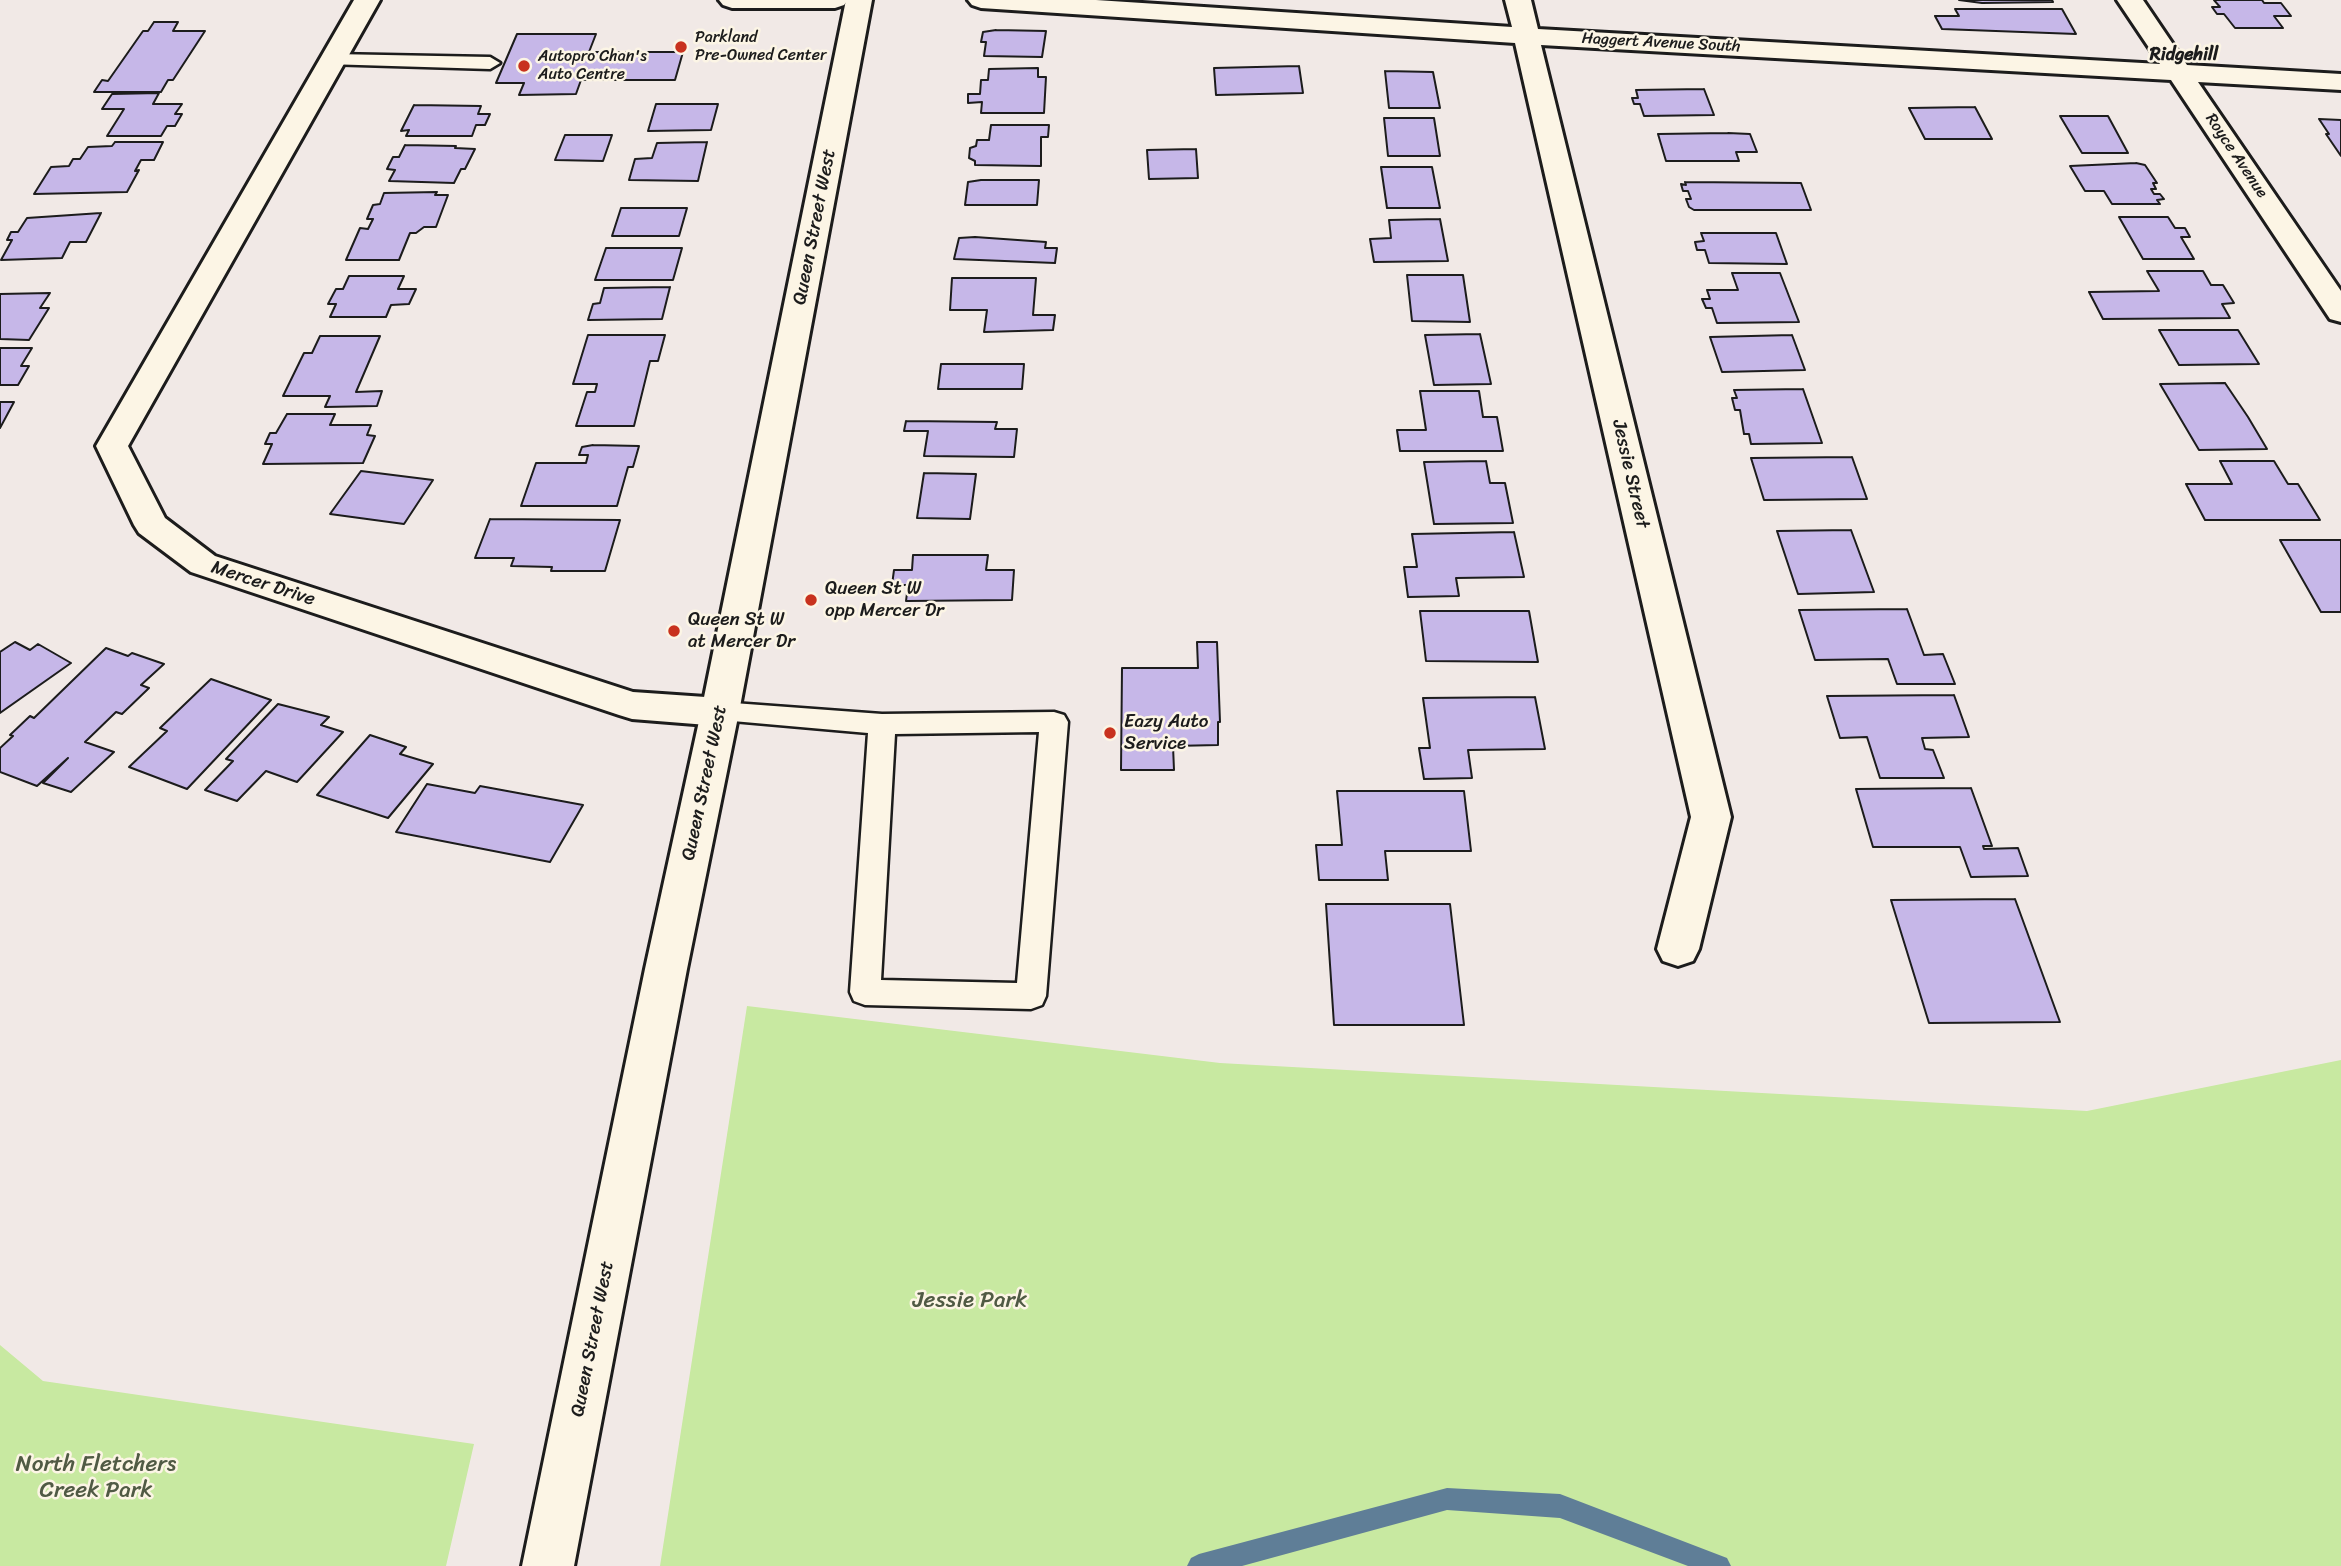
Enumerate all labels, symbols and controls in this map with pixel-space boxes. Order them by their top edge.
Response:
place label: Parkland Pre-Owned Center [695,28,826,66]
street label: Haggert Avenue South [1581,29,1741,57]
marker: Parkland Pre-Owned Center [673,39,689,55]
district label: Ridgehill [2150,44,2218,66]
place label: Autopro Chan's Auto Centre [538,47,647,85]
marker: Autopro Chan's Auto Centre [516,58,532,74]
street label: Royce Avenue [2201,110,2271,202]
street label: Queen Street West [789,147,841,307]
street label: Jessie Street [1606,417,1654,531]
street label: Mercer Drive [208,556,318,612]
place label: Queen St W opp Mercer Dr [825,578,944,622]
marker: Queen St W opp Mercer Dr [803,592,819,608]
place label: Queen St W at Mercer Dr [688,609,795,653]
marker: Queen St W at Mercer Dr [666,623,682,639]
street label: Queen Street West [677,703,733,863]
place label: Eazy Auto Service [1124,711,1209,755]
marker: Eazy Auto Service [1102,725,1118,741]
street label: Queen Street West [567,1259,619,1419]
park label: Jessie Park [913,1287,1027,1315]
park label: North Fletchers Creek Park [16,1451,176,1505]

